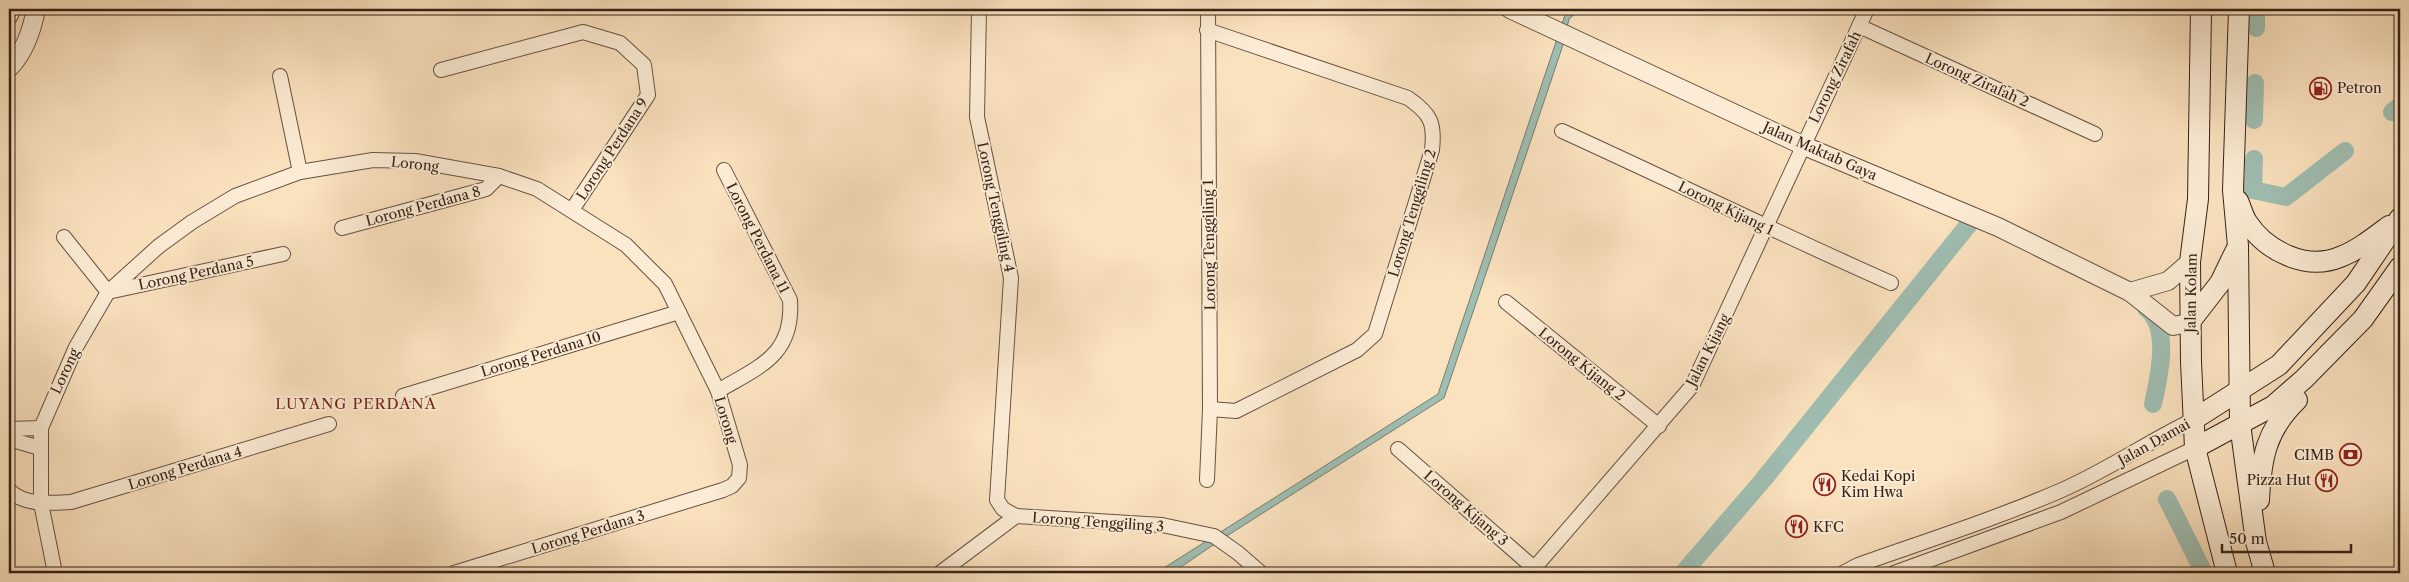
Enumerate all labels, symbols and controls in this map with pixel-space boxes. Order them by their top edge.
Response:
street label: Lorong Zirafah [1805,28,1865,126]
street label: Lorong Zirafah 2 [1922,49,2032,111]
fuel station icon: Petron [2309,76,2333,100]
place label: Petron [2337,79,2382,97]
street label: Lorong Perdana 9 [572,95,652,203]
street label: Jalan Maktab Gaya [1758,117,1881,185]
street label: Lorong Tenggiling 4 [973,140,1019,274]
street label: Lorong Tenggiling 2 [1384,147,1440,279]
street label: Lorong [390,153,441,176]
street label: Lorong Kijang 1 [1675,177,1777,239]
street label: Lorong Perdana 11 [722,180,794,296]
street label: Lorong Tenggiling 1 [1199,180,1219,310]
street label: Lorong Perdana 8 [364,182,482,230]
street label: Lorong Perdana 5 [137,252,255,294]
street label: Jalan Kolam [2181,253,2201,335]
street label: Jalan Kijang [1681,310,1734,391]
street label: Lorong Kijang 2 [1535,324,1629,404]
street label: Lorong Perdana 10 [479,327,603,381]
street label: Lorong [47,345,84,397]
district label: LUYANG PERDANA [275,394,437,413]
street label: Lorong [710,394,742,446]
street label: Jalan Damai [2113,415,2193,470]
street label: Lorong Perdana 4 [126,442,244,494]
bank icon: CIMB [2338,443,2362,467]
place label: CIMB [2294,446,2334,464]
street label: Lorong Kijang 3 [1420,466,1512,550]
place label: Kedai Kopi Kim Hwa [1841,467,1915,501]
restaurant icon: Pizza Hut [2315,468,2339,492]
place label: Pizza Hut [2247,471,2311,489]
restaurant icon: Kedai Kopi Kim Hwa [1813,472,1837,496]
street label: Lorong Perdana 3 [529,506,647,558]
street label: Lorong Tenggiling 3 [1031,508,1165,536]
restaurant icon: KFC [1785,515,1809,539]
place label: KFC [1813,518,1844,536]
scale bar [2222,522,2350,554]
text: 50 m [2229,529,2265,548]

